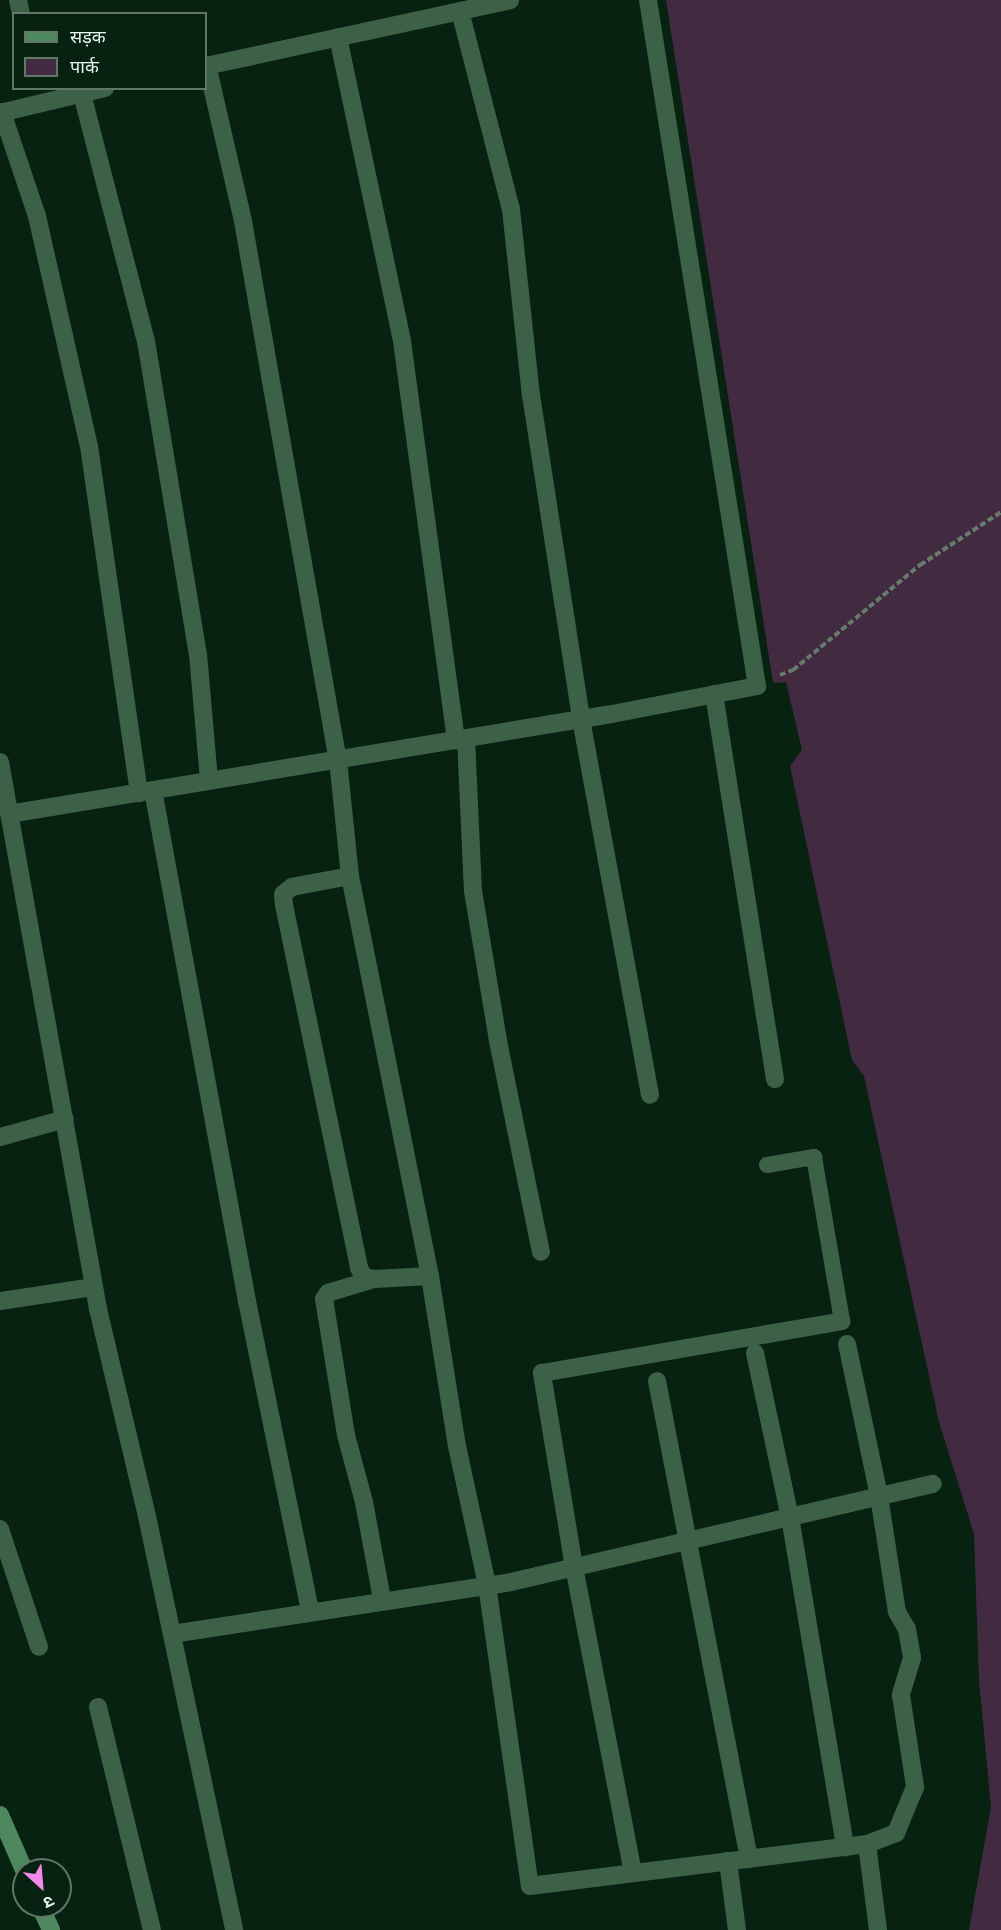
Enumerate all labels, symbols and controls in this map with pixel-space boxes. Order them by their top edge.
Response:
legend [12,12,207,90]
text: सड़क [70,25,106,47]
text: पार्क [70,55,99,77]
north arrow [12,1858,72,1918]
text: उ [40,1891,58,1913]

